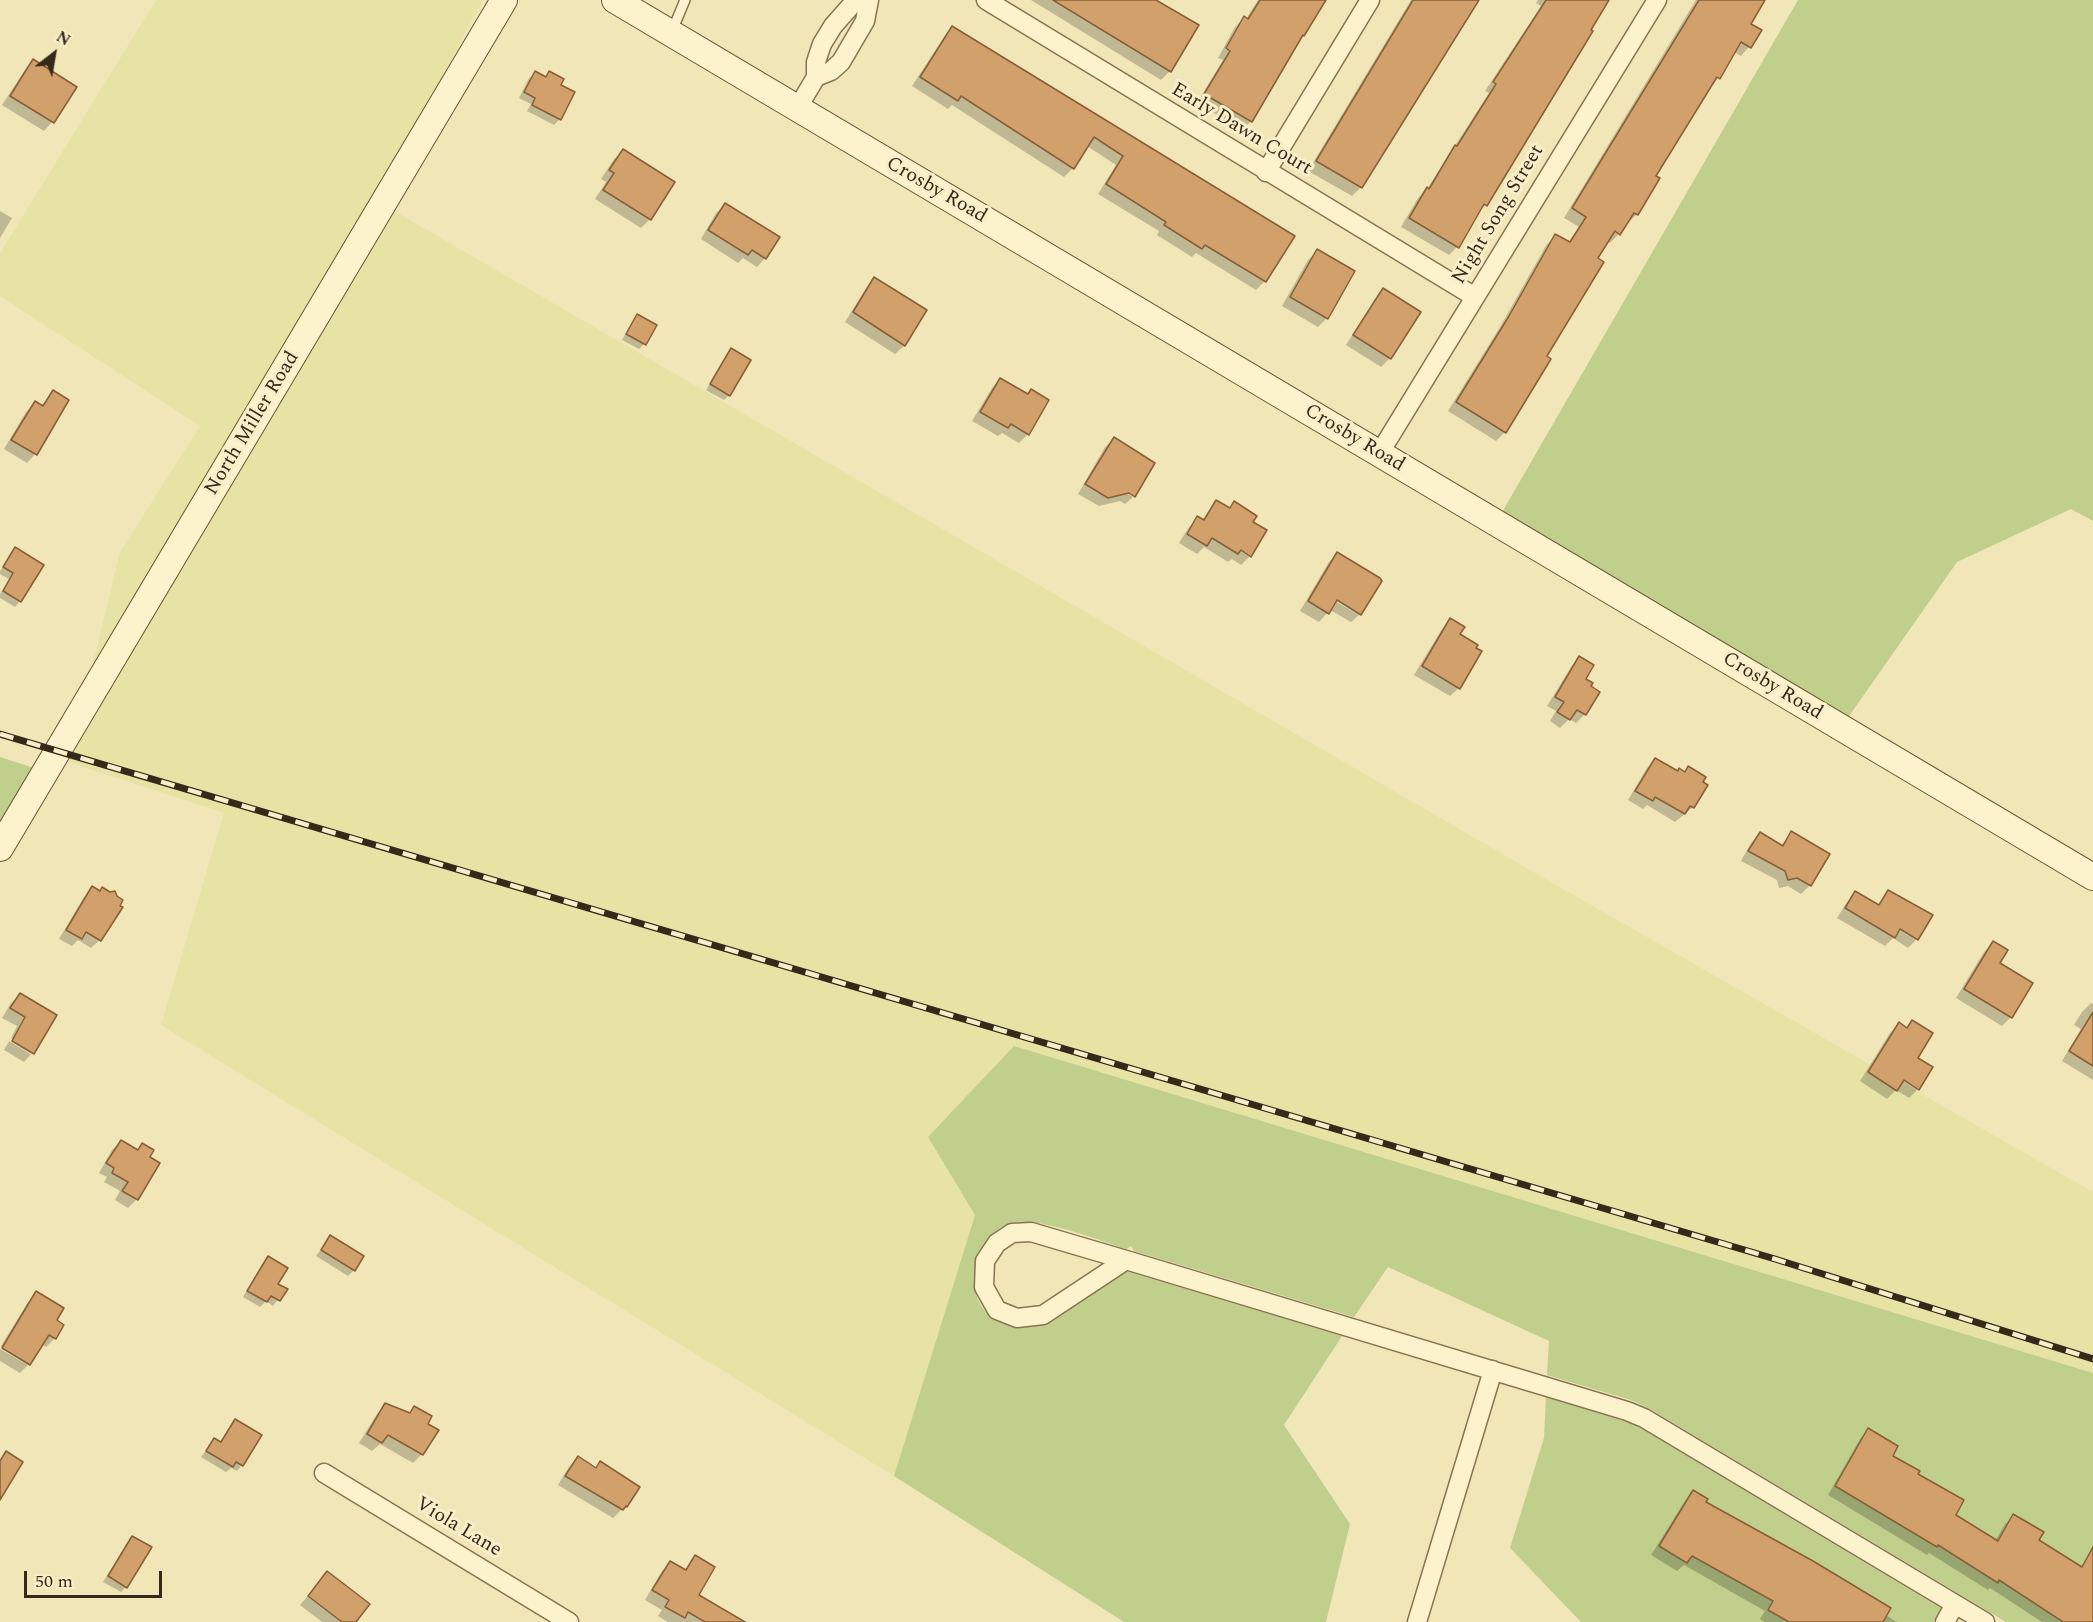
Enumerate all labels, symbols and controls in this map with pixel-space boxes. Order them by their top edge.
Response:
north arrow [24,24,84,84]
text: N [51,25,75,52]
street label: Early Dawn Court [1166,79,1316,181]
street label: Night Song Street [1448,141,1550,289]
street label: Crosby Road [881,152,991,230]
street label: North Miller Road [201,348,305,500]
street label: Crosby Road [1300,400,1408,478]
street label: Crosby Road [1718,648,1826,726]
street label: Viola Lane [411,1493,505,1563]
scale bar [27,1559,165,1597]
text: 50 m [35,1568,73,1595]

